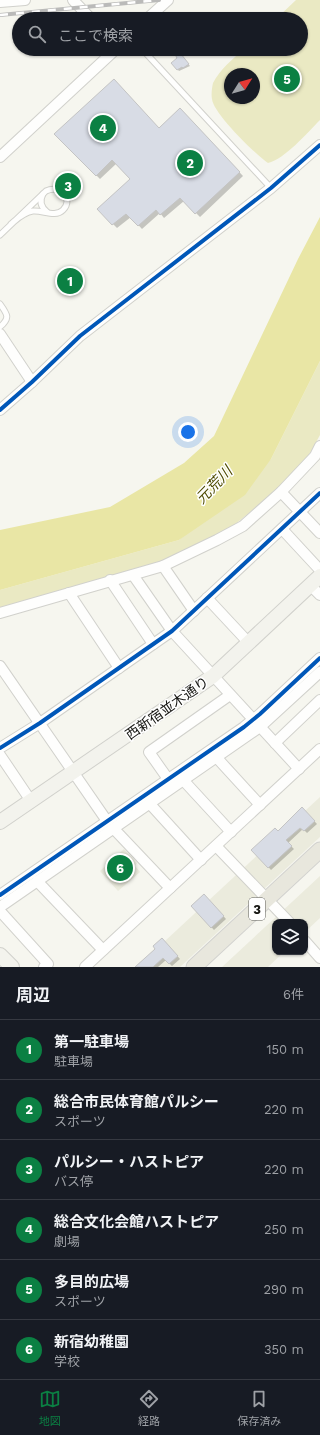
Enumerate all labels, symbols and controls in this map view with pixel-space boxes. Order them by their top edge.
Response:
search box [12,12,308,56]
icon: search [26,23,48,45]
text: ここで検索 [58,27,133,45]
pin: 5 [274,64,300,94]
north arrow [224,68,260,104]
pin: 4 [90,113,116,143]
pin: 2 [177,148,203,178]
pin: 3 [55,171,81,201]
pin: 1 [57,266,83,296]
your location [178,422,198,442]
water label: 元荒川 [192,461,237,507]
street label: 西新宿並木通り [122,673,212,743]
pin: 6 [107,853,133,883]
road number: 3 [249,898,265,920]
map controls [272,919,308,955]
button: layers [272,919,308,955]
text: 周辺 [16,985,50,1005]
text: 6件 [283,987,304,1002]
text: 第一駐車場 [54,1033,129,1051]
text: 1 [26,1042,32,1057]
text: 150 m [266,1042,304,1057]
text: 駐車場 [54,1054,93,1069]
text: 総合市民体育館パルシー [54,1093,219,1111]
text: 2 [25,1102,33,1117]
text: 220 m [264,1102,304,1117]
text: スポーツ [54,1114,106,1129]
text: パルシー・ハストピア [54,1153,204,1171]
text: 3 [25,1162,33,1177]
text: 220 m [264,1162,304,1177]
text: バス停 [54,1174,93,1189]
text: 総合文化会館ハストピア [54,1213,219,1231]
text: 4 [25,1222,33,1237]
text: 250 m [264,1222,304,1237]
text: 劇場 [54,1234,80,1249]
text: 多目的広場 [54,1273,129,1291]
text: 5 [25,1282,33,1297]
text: 290 m [263,1282,304,1297]
text: スポーツ [54,1294,106,1309]
text: 新宿幼稚園 [54,1333,129,1351]
text: 6 [25,1342,33,1357]
text: 350 m [264,1342,304,1357]
text: 学校 [54,1354,80,1369]
tab: 地図 [39,1388,61,1428]
tab: 経路 [138,1388,160,1428]
tab: 保存済み [237,1388,281,1428]

